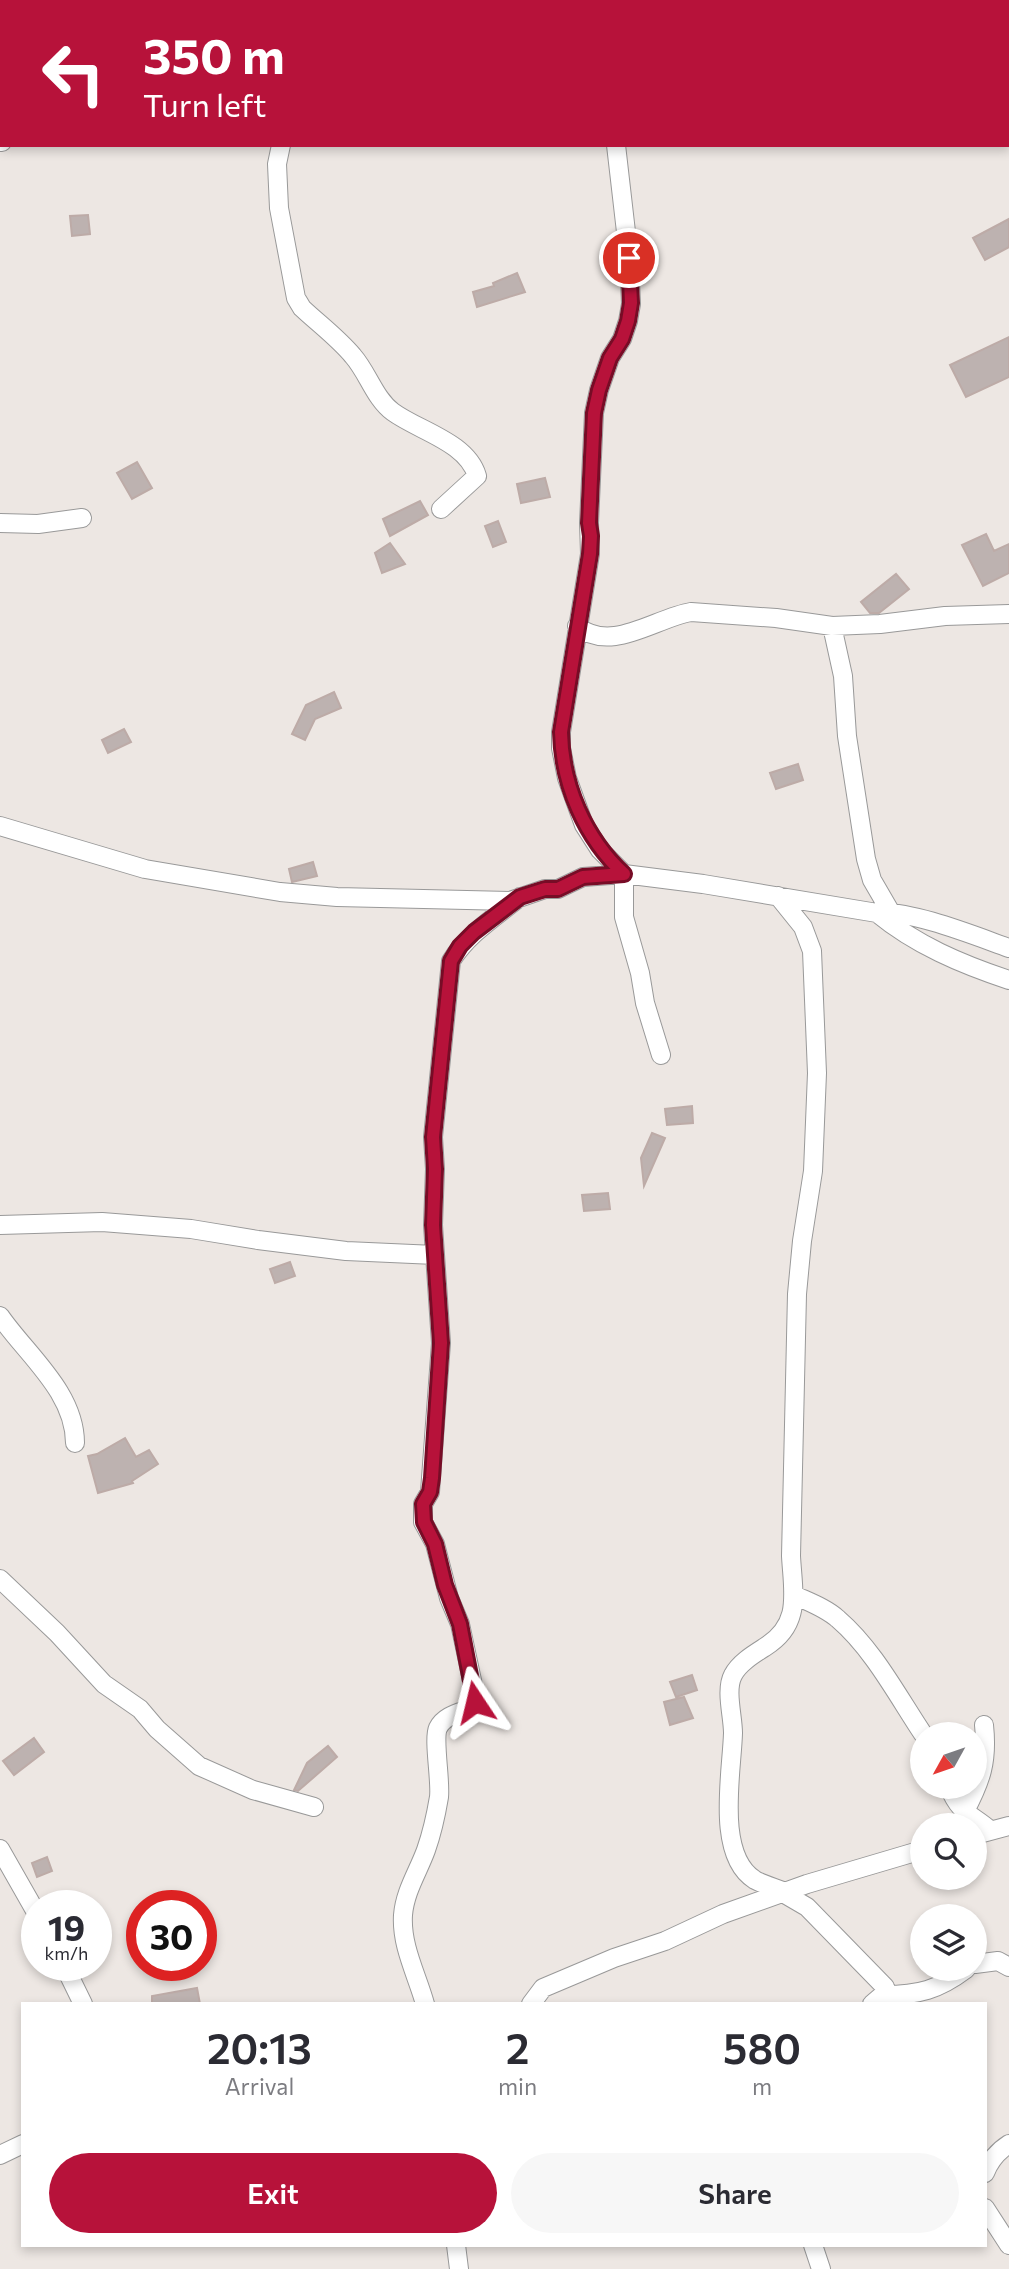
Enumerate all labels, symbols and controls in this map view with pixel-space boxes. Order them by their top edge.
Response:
text: 350 m [143,24,285,84]
icon: left [28,28,119,119]
text: Turn left [143,84,267,124]
pin [599,228,659,288]
icon: arrive [610,239,648,277]
position arrow [438,1665,512,1739]
north arrow [910,1722,987,1799]
map controls [910,1722,987,1981]
button: search [910,1813,987,1890]
speed limit sign: 30 [126,1890,217,1981]
button: layers [910,1904,987,1981]
text: 19 [48,1905,85,1948]
text: km/h [45,1942,88,1964]
text: 20:13 [207,2021,312,2073]
text: 2 [506,2021,529,2073]
text: 580 [723,2021,801,2073]
text: Arrival [225,2072,294,2100]
text: min [498,2072,537,2100]
text: m [752,2072,772,2100]
button: Exit [49,2153,497,2233]
button: Share [511,2153,959,2233]

